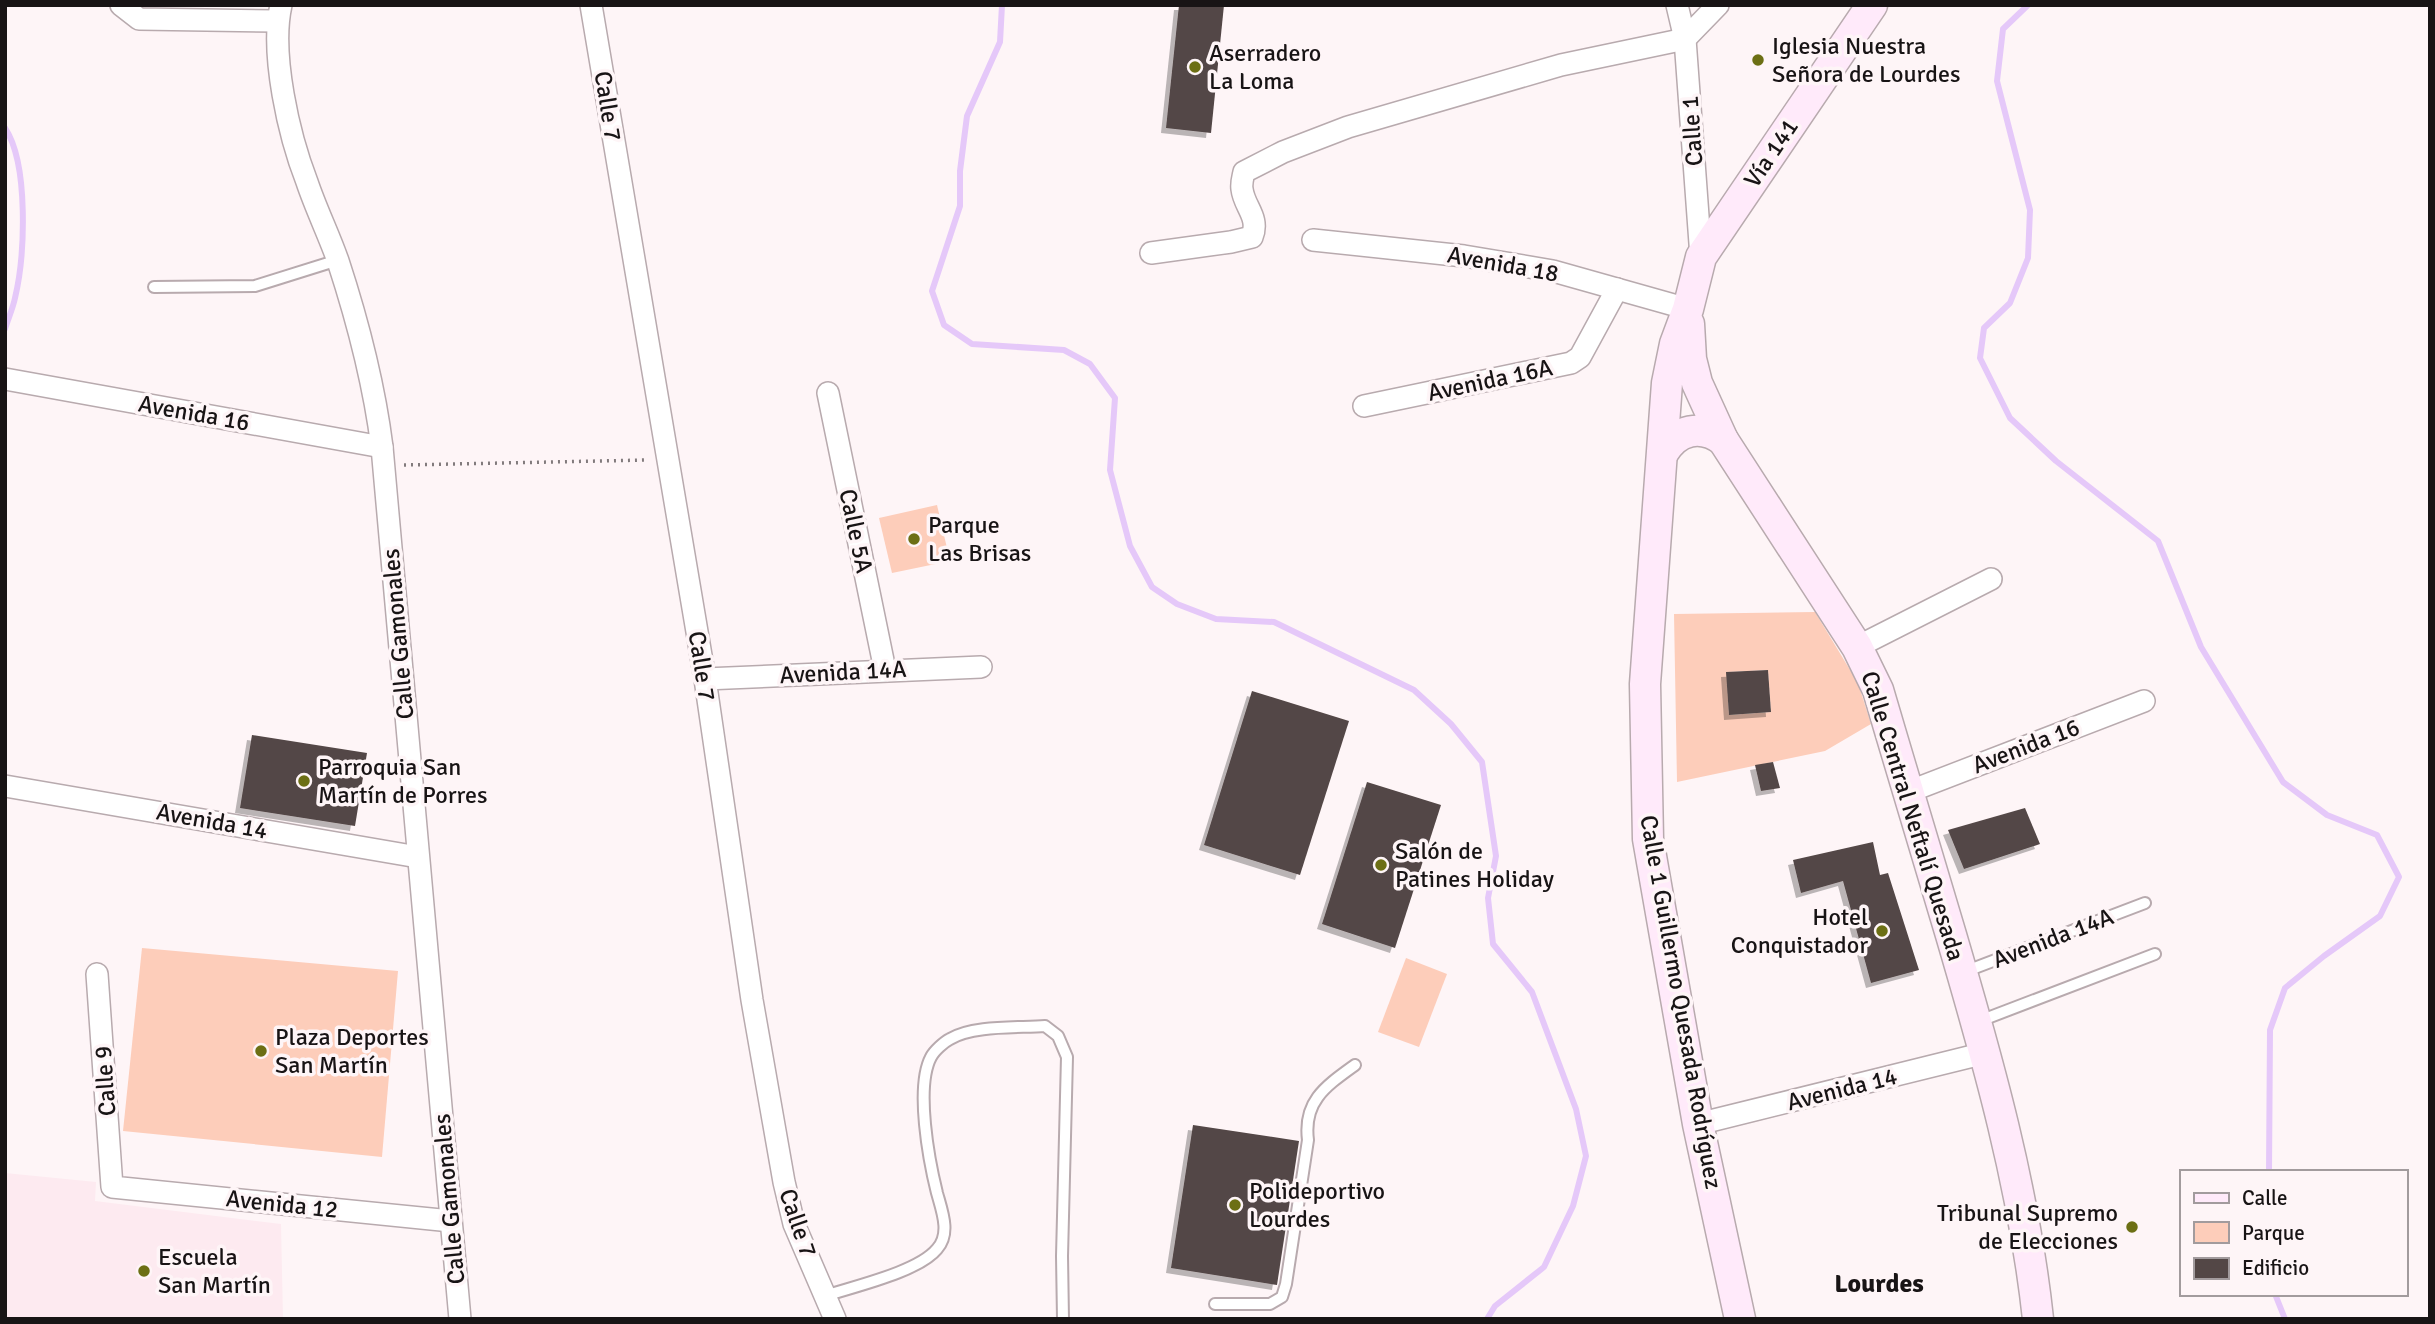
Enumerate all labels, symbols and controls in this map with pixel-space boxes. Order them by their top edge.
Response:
place label: Iglesia Nuestra Señora de Lourdes [1772,31,1960,89]
place label: Aserradero La Loma [1209,38,1321,96]
marker: Iglesia Nuestra Señora de Lourdes [1750,52,1766,68]
marker: Aserradero La Loma [1187,59,1203,75]
street label: Calle 7 [588,69,628,143]
street label: Calle 1 [1675,95,1709,167]
street label: Vía 141 [1737,113,1805,193]
street label: Avenida 18 [1445,239,1561,289]
street label: Avenida 16A [1425,352,1556,408]
street label: Avenida 16 [136,388,252,438]
street label: Calle 5A [832,486,880,576]
place label: Parque Las Brisas [928,510,1031,568]
marker: Parque Las Brisas [906,531,922,547]
street label: Calle Gamonales [376,547,420,721]
street label: Calle 7 [682,629,722,703]
street label: Avenida 14A [779,654,908,690]
street label: Calle Central Neftalí Quesada [1855,668,1971,964]
street label: Avenida 16 [1968,712,2084,780]
place label: Parroquia San Martín de Porres [318,752,488,810]
marker: Parroquia San Martín de Porres [296,773,312,789]
street label: Avenida 14 [154,796,270,846]
street label: Calle 1 Guillermo Quesada Rodríguez [1633,813,1729,1191]
place label: Salón de Patines Holiday [1395,836,1554,894]
marker: Salón de Patines Holiday [1373,857,1389,873]
street label: Avenida 14A [1988,901,2118,975]
place label: Hotel Conquistador [1731,902,1868,960]
marker: Hotel Conquistador [1874,923,1890,939]
place label: Plaza Deportes San Martín [275,1022,429,1080]
marker: Plaza Deportes San Martín [253,1043,269,1059]
street label: Calle 9 [88,1045,122,1117]
street label: Avenida 14 [1784,1061,1900,1117]
street label: Calle Gamonales [427,1112,471,1286]
legend [2180,1170,2407,1296]
place label: Polideportivo Lourdes [1249,1176,1385,1234]
street label: Avenida 12 [224,1183,340,1225]
street label: Calle 7 [772,1185,824,1261]
text: Calle [2242,1185,2288,1211]
marker: Polideportivo Lourdes [1227,1197,1243,1213]
place label: Tribunal Supremo de Elecciones [1937,1198,2118,1256]
marker: Tribunal Supremo de Elecciones [2124,1219,2140,1235]
text: Parque [2242,1220,2305,1246]
place label: Escuela San Martín [158,1242,271,1300]
text: Edificio [2242,1255,2309,1281]
marker: Escuela San Martín [136,1263,152,1279]
district label: Lourdes [1834,1268,1924,1300]

